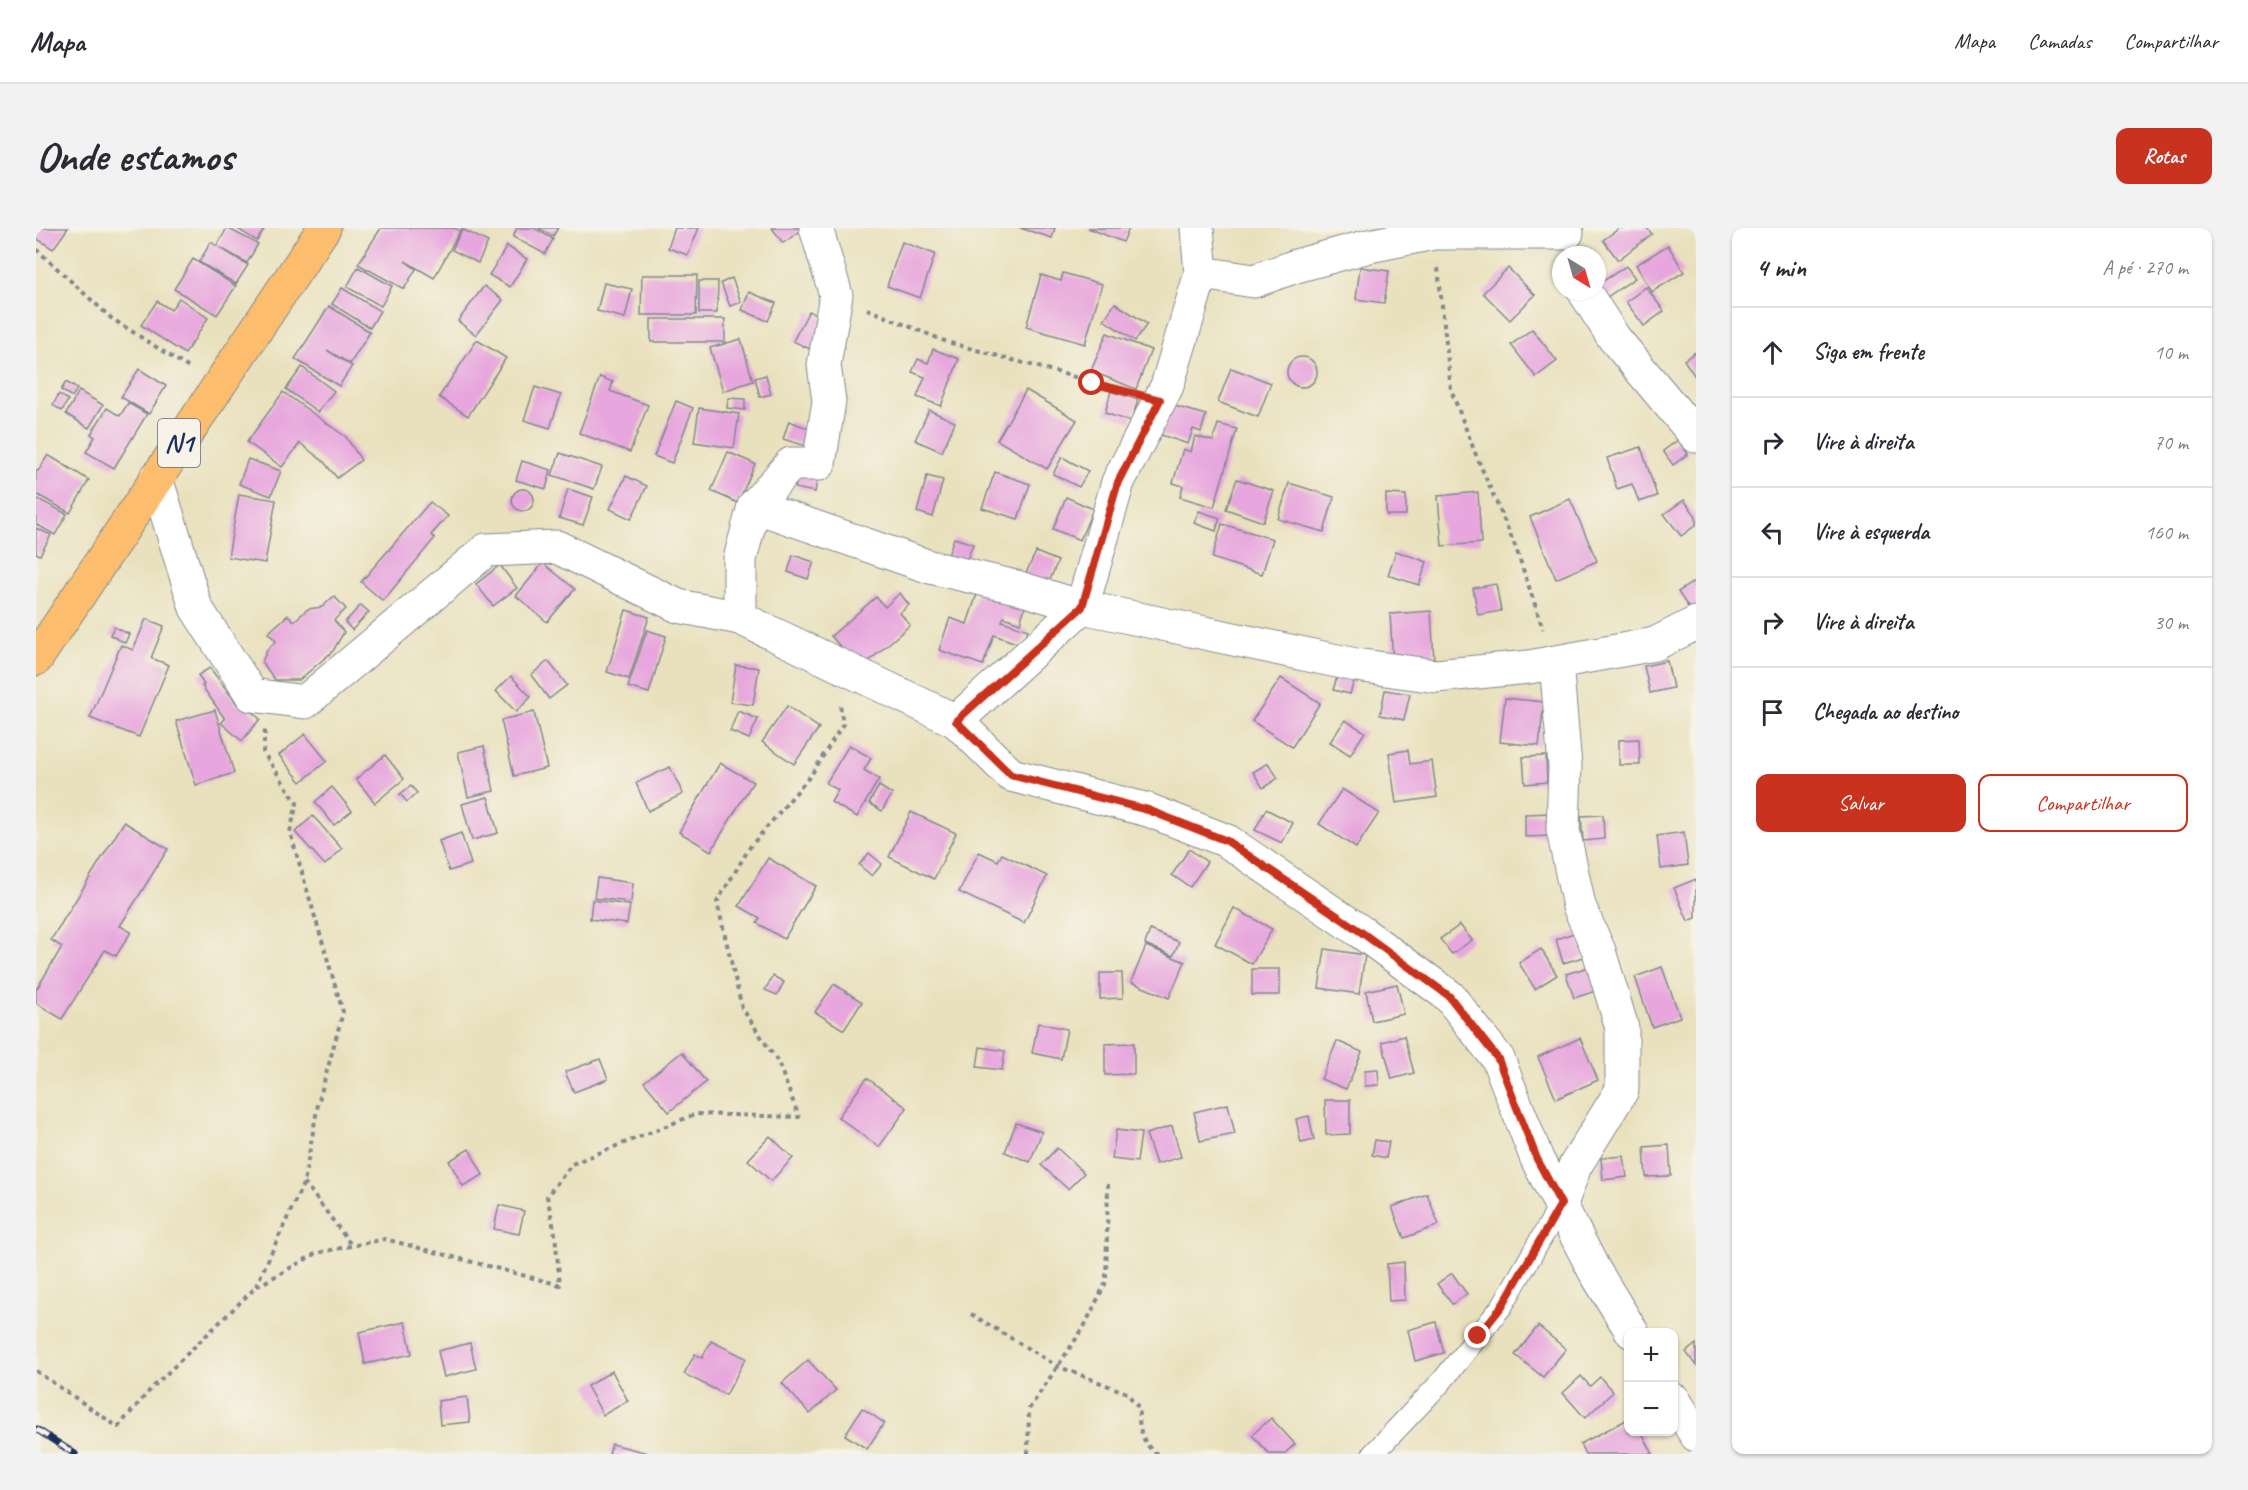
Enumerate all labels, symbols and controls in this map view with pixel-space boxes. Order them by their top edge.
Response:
text: Mapa [30,24,85,59]
text: Mapa [1954,28,1995,54]
text: Camadas [2028,28,2091,54]
text: Compartilhar [2124,28,2218,54]
button: Rotas [2116,128,2212,184]
text: Onde estamos [36,130,233,183]
north arrow [1552,246,1606,300]
text: 4 min [1756,251,1806,284]
text: A pé · 270 m [2103,255,2188,280]
icon: ahead [1756,336,1789,369]
text: Siga em frente [1813,338,1924,366]
text: 10 m [2154,340,2188,365]
route start [1078,369,1104,395]
road number: N1 [158,419,200,467]
icon: right [1756,426,1789,459]
text: Vire à direita [1813,428,1913,456]
text: 70 m [2154,430,2188,455]
icon: left [1756,516,1789,549]
text: Vire à esquerda [1813,518,1929,546]
text: 160 m [2145,520,2188,545]
icon: right [1756,606,1789,639]
text: Vire à direita [1813,608,1913,636]
text: 30 m [2154,610,2188,635]
icon: arrive [1756,696,1789,729]
text: Chegada ao destino [1813,698,1958,726]
button: Salvar [1756,774,1966,832]
button: Compartilhar [1978,774,2188,832]
route end [1464,1322,1490,1348]
map controls [1624,1328,1678,1436]
button: + [1624,1328,1678,1382]
button: − [1624,1382,1678,1436]

